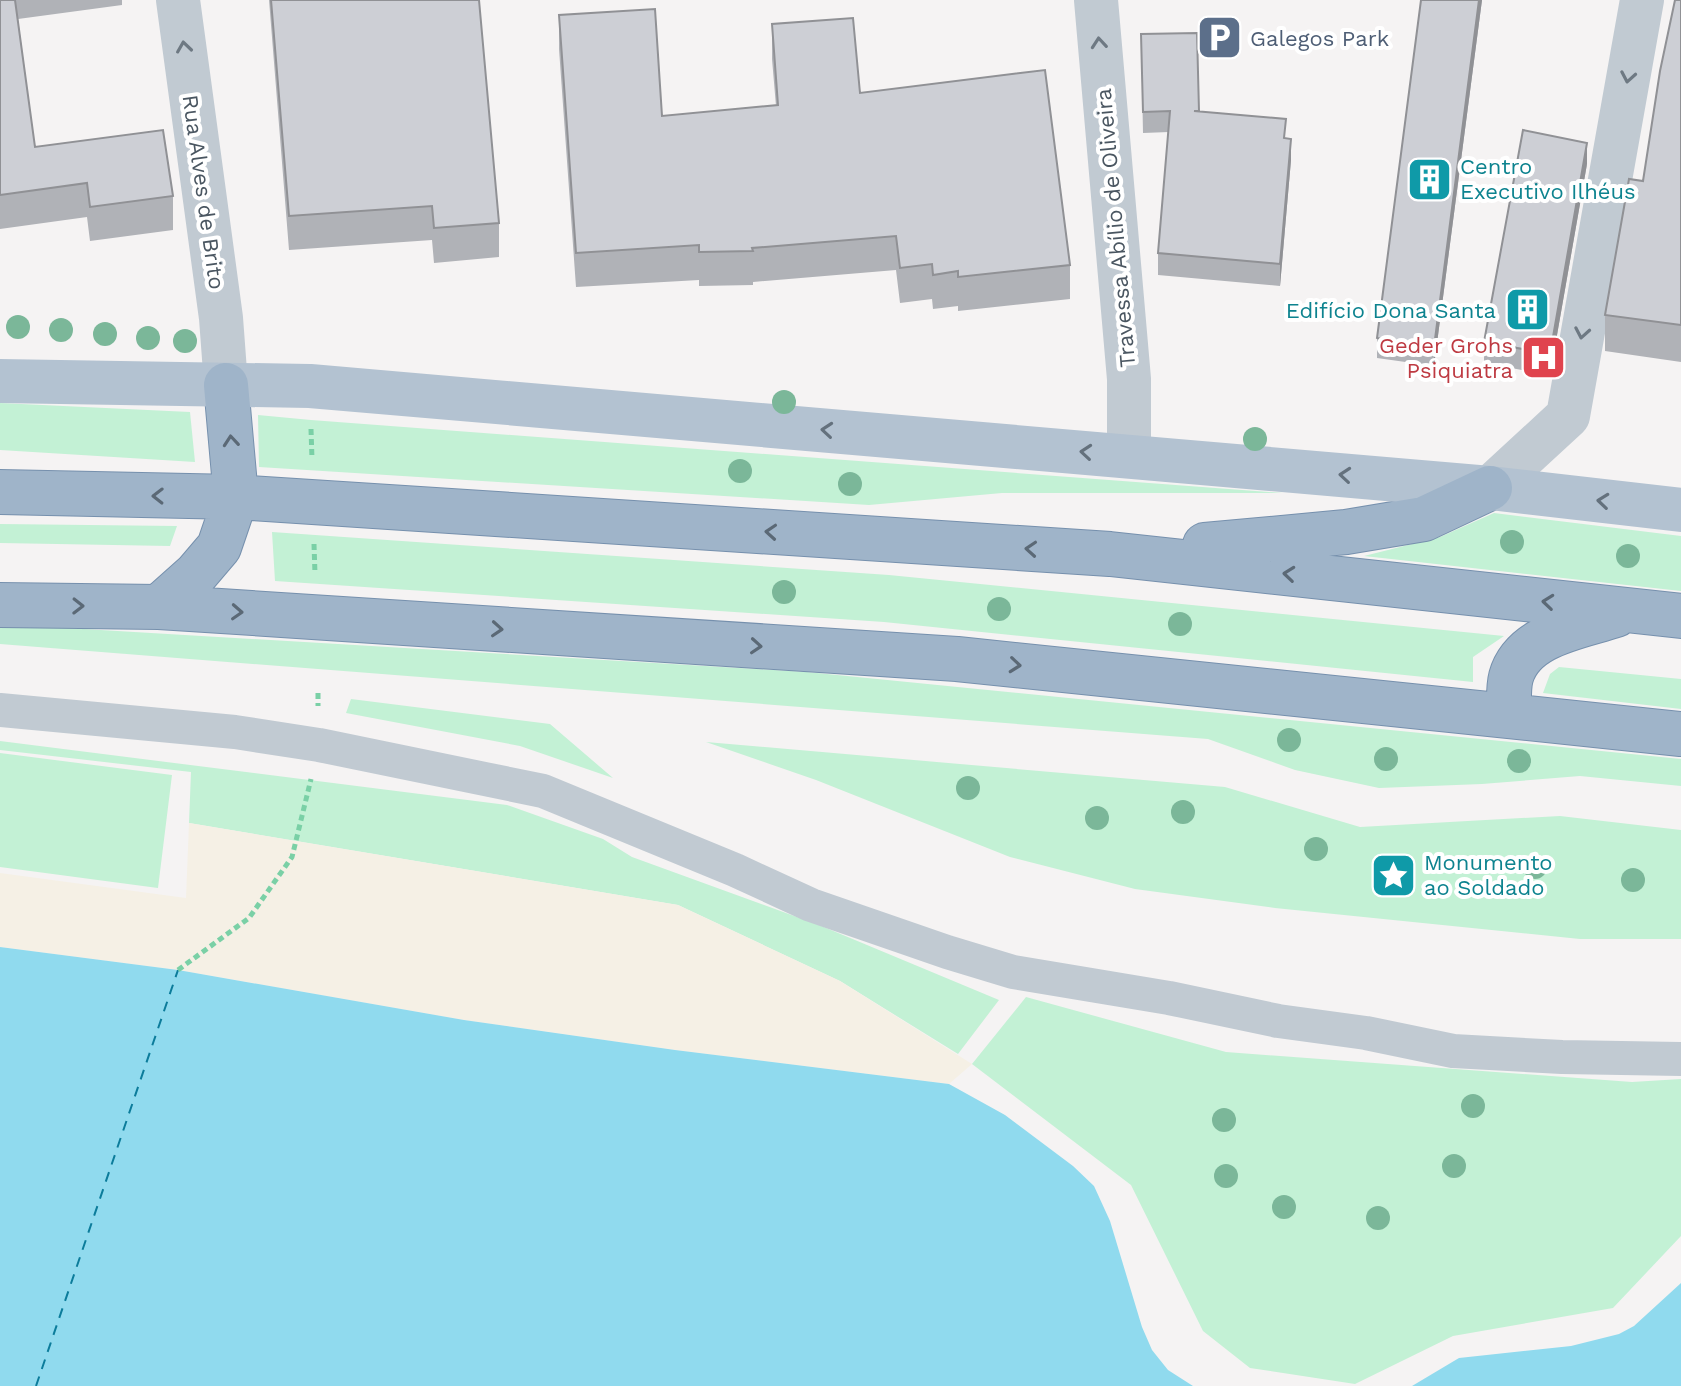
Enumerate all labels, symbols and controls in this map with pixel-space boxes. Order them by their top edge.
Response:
parking icon: Galegos Park [1195,14,1243,62]
place label: Galegos Park [1250,26,1389,51]
one-way arrow [1091,36,1108,49]
one-way arrow [176,40,193,54]
one-way arrow [1620,70,1637,84]
street label: Travessa Abílio de Oliveira [1091,87,1140,369]
street label: Rua Alves de Brito [177,93,230,291]
place label: Centro Executivo Ilhéus [1460,154,1636,204]
building icon: Centro Executivo Ilhéus [1405,155,1453,203]
building icon: Edifício Dona Santa [1503,286,1551,334]
place label: Edifício Dona Santa [1286,298,1496,323]
one-way arrow [1575,326,1592,340]
place label: Geder Grohs Psiquiatra [1379,333,1513,383]
hospital icon: Geder Grohs Psiquiatra [1520,334,1568,382]
one-way arrow [820,422,833,439]
one-way arrow [223,434,240,447]
one-way arrow [1079,444,1092,461]
one-way arrow [1338,467,1351,484]
one-way arrow [151,487,164,504]
one-way arrow [1597,493,1610,510]
one-way arrow [764,524,777,541]
one-way arrow [1024,541,1037,558]
one-way arrow [1282,565,1295,582]
one-way arrow [1541,593,1554,610]
one-way arrow [72,597,85,615]
one-way arrow [231,603,244,620]
one-way arrow [491,620,504,637]
one-way arrow [750,637,763,654]
one-way arrow [1009,657,1022,674]
place label: Monumento ao Soldado [1424,850,1553,900]
place icon: Monumento ao Soldado [1369,851,1417,899]

